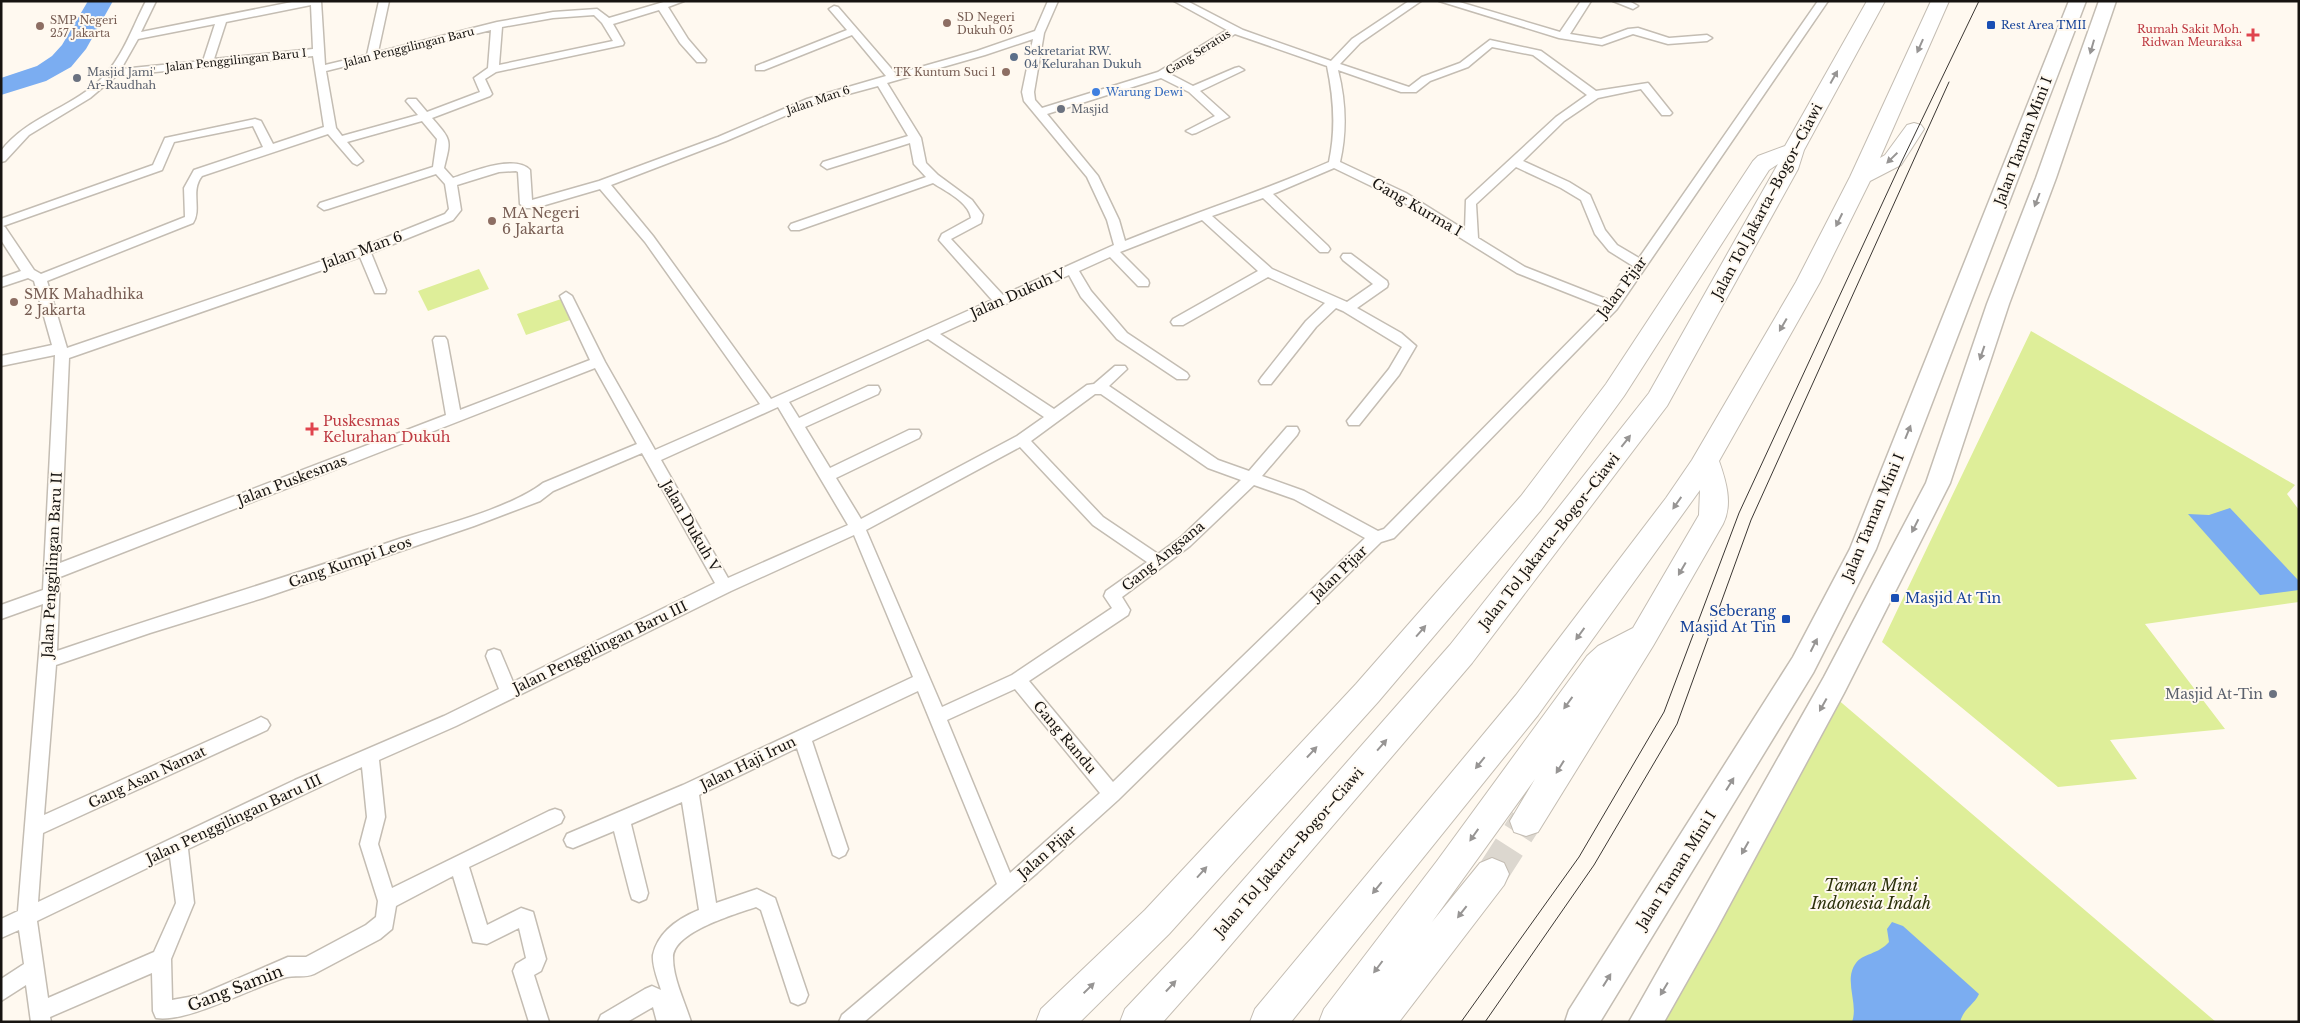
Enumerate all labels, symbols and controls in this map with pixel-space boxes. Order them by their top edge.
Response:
place label: SD Negeri Dukuh 05 [957,10,1015,37]
place label: SMP Negeri 257 Jakarta [50,13,117,40]
marker: SD Negeri Dukuh 05 [941,17,953,29]
place label: Rest Area TMII [2001,18,2087,32]
marker: Rest Area TMII [1985,19,1997,31]
marker: SMP Negeri 257 Jakarta [34,20,46,32]
place label: Rumah Sakit Moh. Ridwan Meuraksa [2137,22,2243,49]
street label: Jalan Penggilingan Baru [340,24,476,70]
street label: Gang Seratus [1163,26,1233,78]
marker: Rumah Sakit Moh. Ridwan Meuraksa [2246,28,2260,42]
one-way arrow [1916,39,1924,53]
one-way arrow [2088,40,2096,55]
place label: Sekretariat RW. 04 Kelurahan Dukuh [1024,44,1142,71]
street label: Jalan Penggilingan Baru I [163,46,308,75]
marker: Sekretariat RW. 04 Kelurahan Dukuh [1008,51,1020,63]
place label: Masjid Jami' Ar-Raudhah [86,65,157,92]
place label: TK Kuntum Suci 1 [894,65,996,79]
marker: TK Kuntum Suci 1 [1000,66,1012,78]
one-way arrow [1829,70,1838,84]
marker: Masjid Jami' Ar-Raudhah [71,72,83,84]
street label: Jalan Taman Mini I [1989,74,2056,210]
street label: Jalan Man 6 [782,83,852,118]
place label: Warung Dewi [1105,85,1183,99]
marker: Warung Dewi [1090,86,1102,98]
street label: Jalan Tol Jakarta–Bogor–Ciawi [1707,100,1826,303]
place label: Masjid [1071,102,1109,116]
marker: Masjid [1055,103,1067,115]
one-way arrow [1886,152,1898,164]
street label: Gang Kurma I [1369,174,1465,240]
one-way arrow [2033,193,2041,208]
place label: MA Negeri 6 Jakarta [502,204,580,238]
one-way arrow [1835,213,1843,227]
marker: MA Negeri 6 Jakarta [486,215,498,227]
street label: Jalan Man 6 [317,227,405,274]
street label: Jalan Pijar [1592,253,1651,323]
street label: Jalan Dukuh V [966,263,1069,323]
place label: SMK Mahadhika 2 Jakarta [24,285,144,319]
marker: SMK Mahadhika 2 Jakarta [8,296,20,308]
one-way arrow [1779,318,1788,331]
one-way arrow [1978,346,1986,361]
place label: Puskesmas Kelurahan Dukuh [323,412,451,446]
marker: Puskesmas Kelurahan Dukuh [305,422,319,436]
one-way arrow [1905,425,1913,439]
one-way arrow [1620,435,1631,448]
street label: Jalan Tol Jakarta–Bogor–Ciawi [1473,449,1624,634]
street label: Jalan Taman Mini I [1837,450,1908,585]
street label: Jalan Puskesmas [233,451,349,510]
street label: Jalan Penggilingan Baru II [38,471,66,660]
street label: Jalan Dukuh V [657,475,725,576]
one-way arrow [1672,497,1682,510]
street label: Gang Angsana [1118,517,1208,595]
one-way arrow [1911,519,1919,533]
street label: Gang Kumpi Leos [286,532,414,592]
street label: Jalan Pijar [1305,541,1371,606]
one-way arrow [1678,562,1687,575]
place label: Masjid At Tin [1905,589,2001,607]
marker: Masjid At Tin [1889,592,1901,604]
street label: Jalan Penggilingan Baru III [508,597,690,698]
place label: Seberang Masjid At Tin [1680,602,1777,636]
marker: Seberang Masjid At Tin [1780,613,1792,625]
one-way arrow [1415,625,1426,638]
one-way arrow [1575,627,1585,641]
one-way arrow [1810,637,1818,652]
place label: Masjid At-Tin [2165,685,2263,703]
marker: Masjid At-Tin [2267,688,2279,700]
one-way arrow [1563,696,1574,709]
street label: Gang Randu [1029,697,1101,777]
one-way arrow [1818,698,1827,712]
street label: Jalan Haji Irun [695,732,799,795]
one-way arrow [1376,740,1388,752]
street label: Gang Asan Namat [85,742,209,812]
one-way arrow [1306,747,1318,759]
one-way arrow [1475,756,1486,769]
one-way arrow [1556,760,1565,773]
street label: Jalan Tol Jakarta–Bogor–Ciawi [1209,763,1368,942]
street label: Jalan Penggilingan Baru III [141,770,325,869]
one-way arrow [1725,777,1735,790]
street label: Jalan Taman Mini I [1631,807,1720,934]
street label: Jalan Pijar [1012,821,1080,884]
one-way arrow [1469,829,1479,842]
one-way arrow [1741,840,1749,855]
one-way arrow [1196,866,1208,878]
park label: Taman Mini Indonesia Indah [1810,875,1931,913]
one-way arrow [1372,881,1383,894]
one-way arrow [1457,905,1467,919]
one-way arrow [1373,960,1384,973]
street label: Gang Samin [184,961,286,1015]
one-way arrow [1602,974,1611,987]
one-way arrow [1165,980,1177,992]
one-way arrow [1082,982,1094,994]
one-way arrow [1660,982,1669,995]

